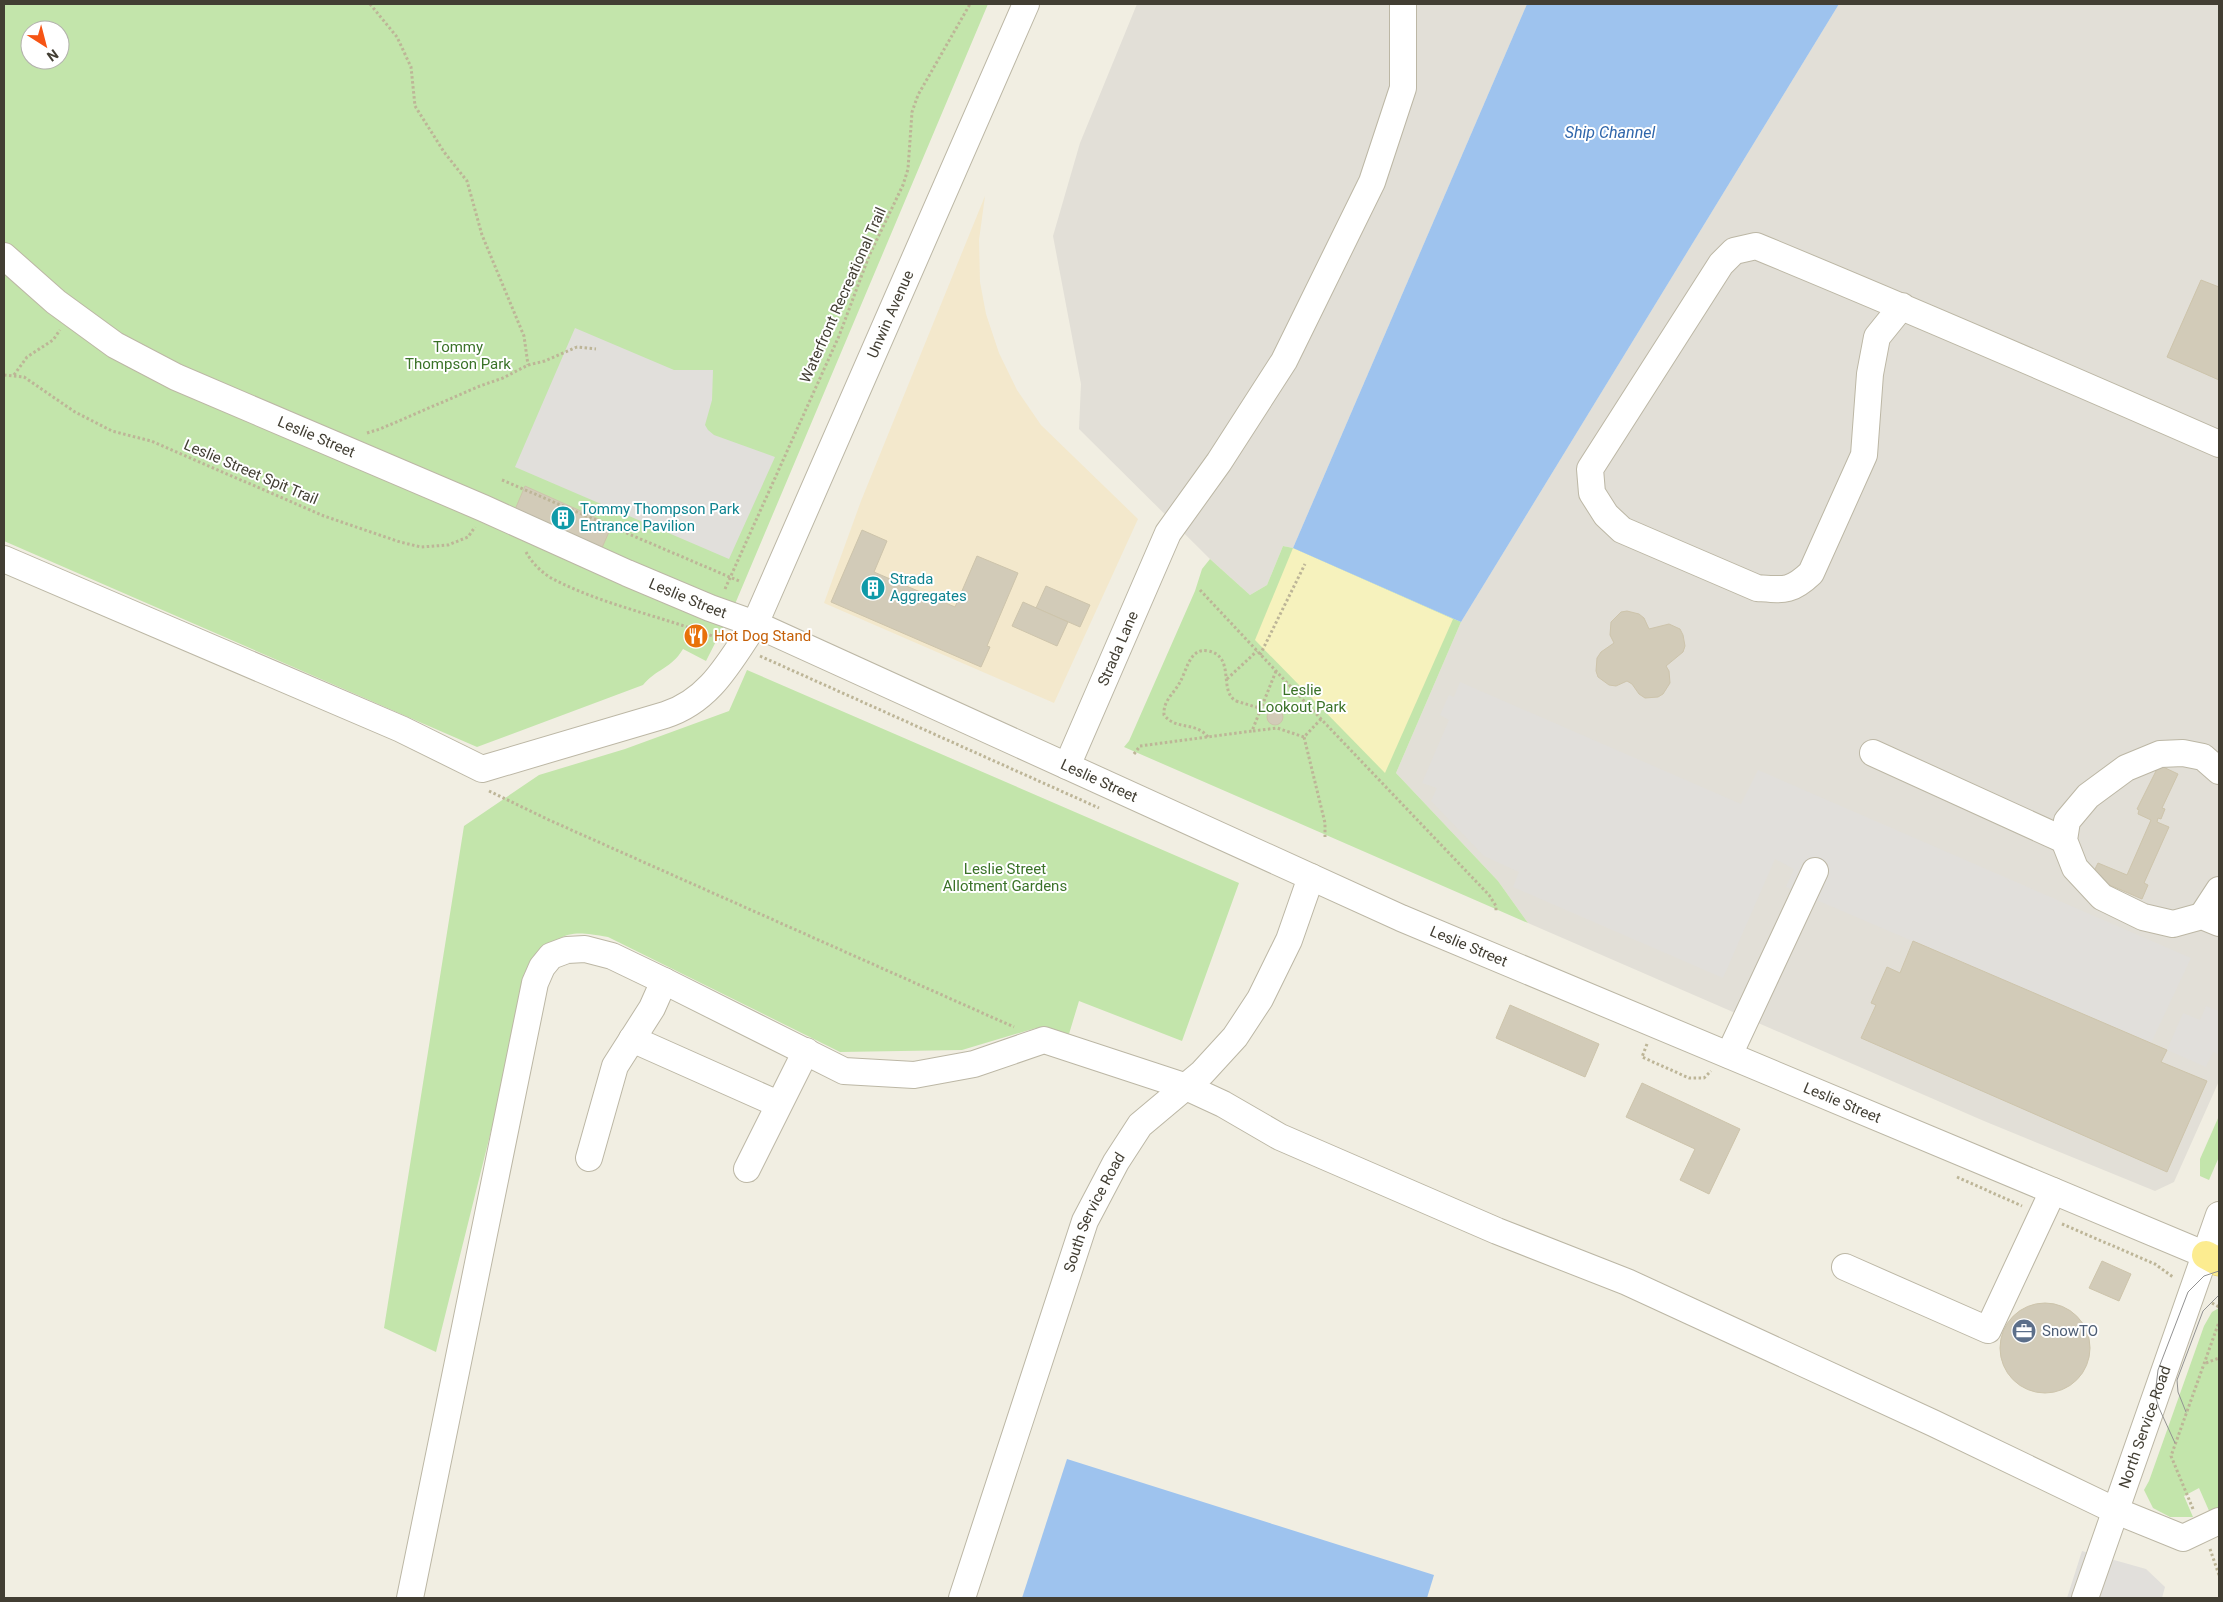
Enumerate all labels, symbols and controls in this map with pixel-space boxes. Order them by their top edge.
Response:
north arrow [20,20,70,70]
text: N [44,46,61,65]
water label: Ship Channel [1565,123,1655,142]
street label: Waterfront Recreational Trail [796,204,890,386]
street label: Unwin Avenue [863,267,918,361]
park label: Tommy Thompson Park [405,338,511,373]
street label: Leslie Street [275,412,358,461]
street label: Leslie Street Spit Trail [181,436,321,508]
place label: Tommy Thompson Park Entrance Pavilion [580,500,740,535]
building icon: Tommy Thompson Park Entrance Pavilion [550,505,576,531]
place label: Strada Aggregates [890,570,967,605]
street label: Leslie Street [646,574,729,622]
building icon: Strada Aggregates [860,575,886,601]
street label: Strada Lane [1094,608,1142,689]
restaurant icon: Hot Dog Stand [683,623,709,649]
place label: Hot Dog Stand [714,627,811,645]
park label: Leslie Lookout Park [1258,681,1347,716]
street label: Leslie Street [1058,755,1140,806]
park label: Leslie Street Allotment Gardens [943,860,1067,895]
street label: Leslie Street [1427,922,1510,971]
street label: Leslie Street [1801,1078,1884,1127]
street label: South Service Road [1060,1149,1129,1275]
office icon: SnowTO [2011,1318,2037,1344]
place label: SnowTO [2042,1322,2098,1340]
street label: North Service Road [2115,1363,2175,1491]

